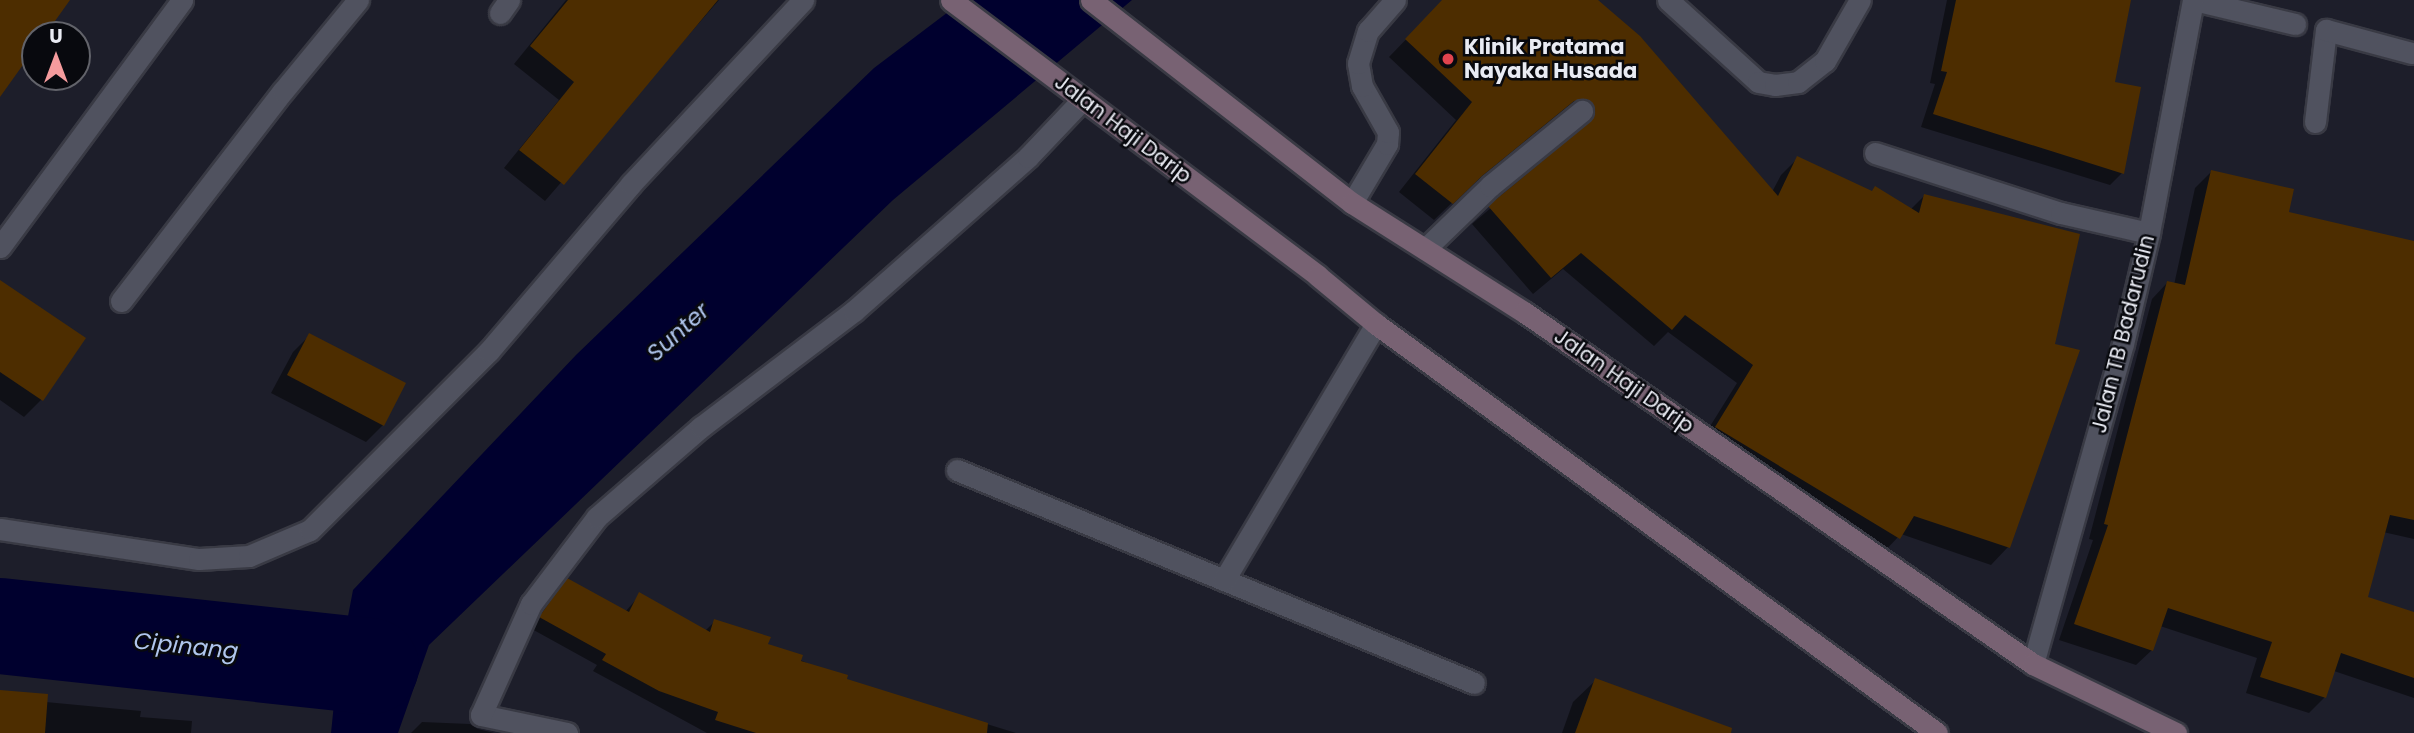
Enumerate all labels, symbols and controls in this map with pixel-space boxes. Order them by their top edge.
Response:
north arrow [21,21,91,91]
text: U [49,23,63,50]
place label: Klinik Pratama Nayaka Husada [1464,34,1637,84]
marker: Klinik Pratama Nayaka Husada [1438,49,1458,69]
street label: Jalan Haji Darip [1050,69,1196,189]
street label: Jalan TB Badarudin [2086,232,2160,436]
water label: Sunter [641,297,715,367]
street label: Jalan Haji Darip [1549,323,1699,439]
water label: Cipinang [132,627,240,665]

